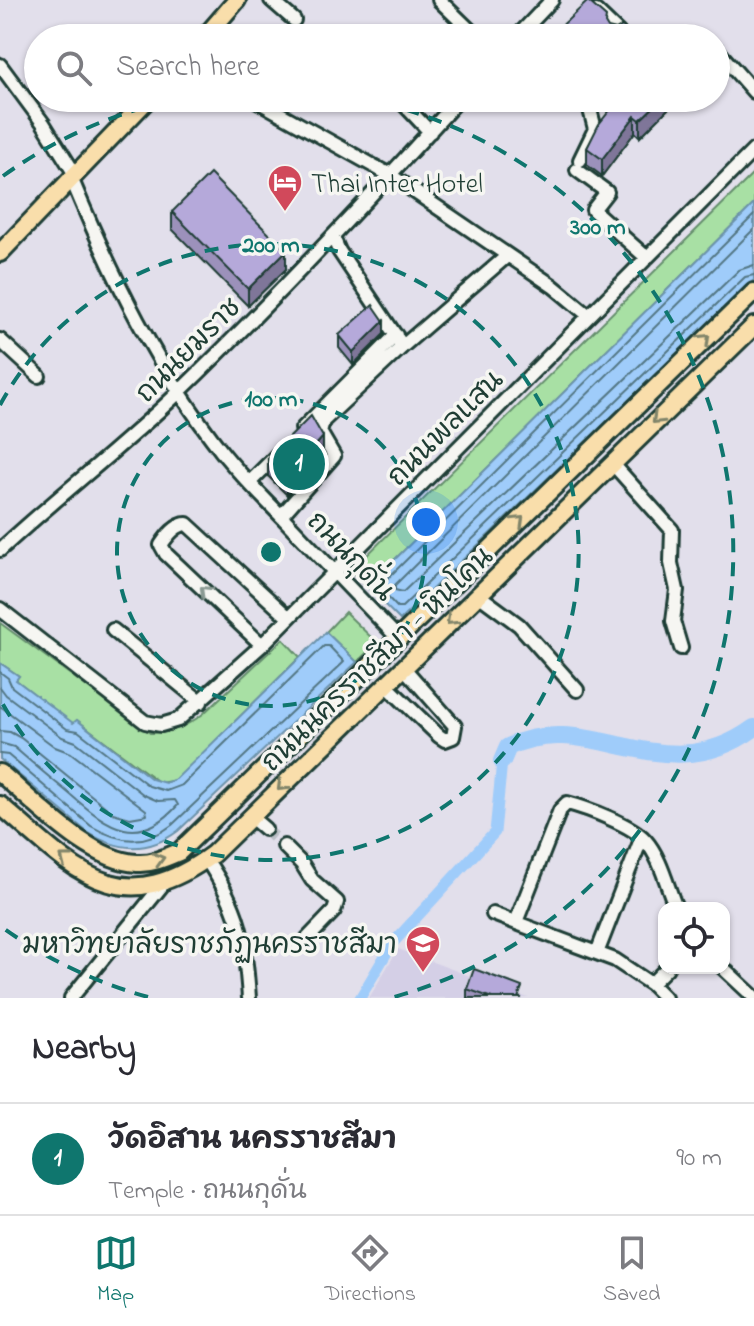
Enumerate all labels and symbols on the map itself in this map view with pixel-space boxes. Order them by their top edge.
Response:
hotel icon: Thai Inter Hotel [266,163,304,213]
place label: Thai Inter Hotel [311,165,483,206]
text: 300 m [569,211,626,246]
text: 200 m [241,229,300,264]
street label: ถนนยมราช [127,289,252,414]
one-way arrow [696,334,710,349]
street label: ถนนพลแสน [379,362,514,497]
text: 100 m [245,383,298,418]
one-way arrow [652,410,666,424]
pin: 1 [273,434,325,494]
street label: ถนนกุดั่น [296,497,409,612]
your location [406,502,446,542]
one-way arrow [510,516,524,530]
street label: ถนนนครราชสีมา - หินโคน [252,537,504,783]
centre of rings [257,538,285,566]
one-way arrow [200,586,214,600]
one-way arrow [446,611,460,625]
one-way arrow [277,777,291,791]
one-way arrow [152,852,165,868]
one-way arrow [59,855,74,869]
school or university icon: มหาวิทยาลัยราชภัฏนครราชสีมา [404,924,442,974]
place label: มหาวิทยาลัยราชภัฏนครราชสีมา [22,926,397,967]

